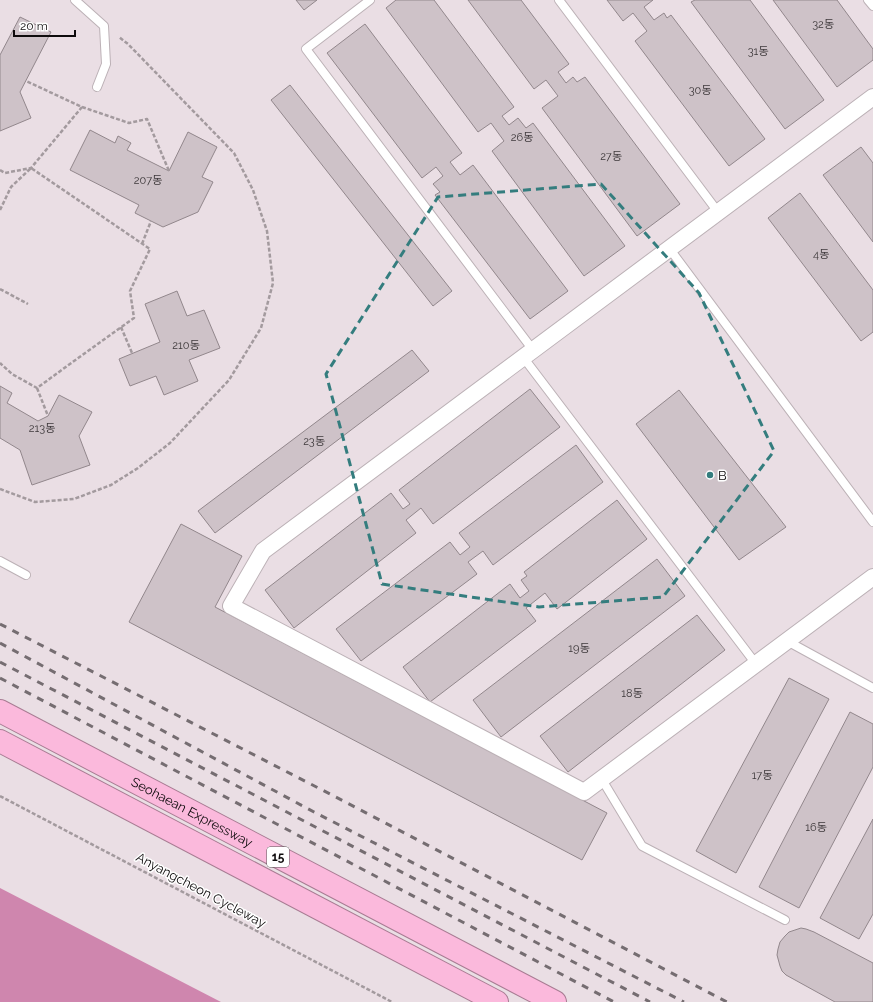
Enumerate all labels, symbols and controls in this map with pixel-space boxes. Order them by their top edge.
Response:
scale bar [14,12,75,38]
house number: 32동 [812,18,834,31]
text: 20 m [20,19,48,33]
house number: 31동 [748,45,768,58]
house number: 30동 [689,84,711,97]
house number: 26동 [511,131,533,144]
house number: 27동 [600,150,622,163]
house number: 207동 [134,174,162,187]
house number: 4동 [813,248,829,261]
house number: 210동 [172,339,200,352]
house number: 213동 [29,422,55,435]
house number: 23동 [303,435,325,448]
place label: B [718,468,727,483]
marker: B [705,470,715,480]
house number: 19동 [568,642,590,655]
house number: 18동 [621,687,643,700]
house number: 17동 [752,769,772,782]
street label: Seohaean Expressway [129,774,255,850]
house number: 16동 [805,821,827,834]
road number: 15 [267,847,289,867]
street label: Anyangcheon Cycleway [133,849,269,931]

